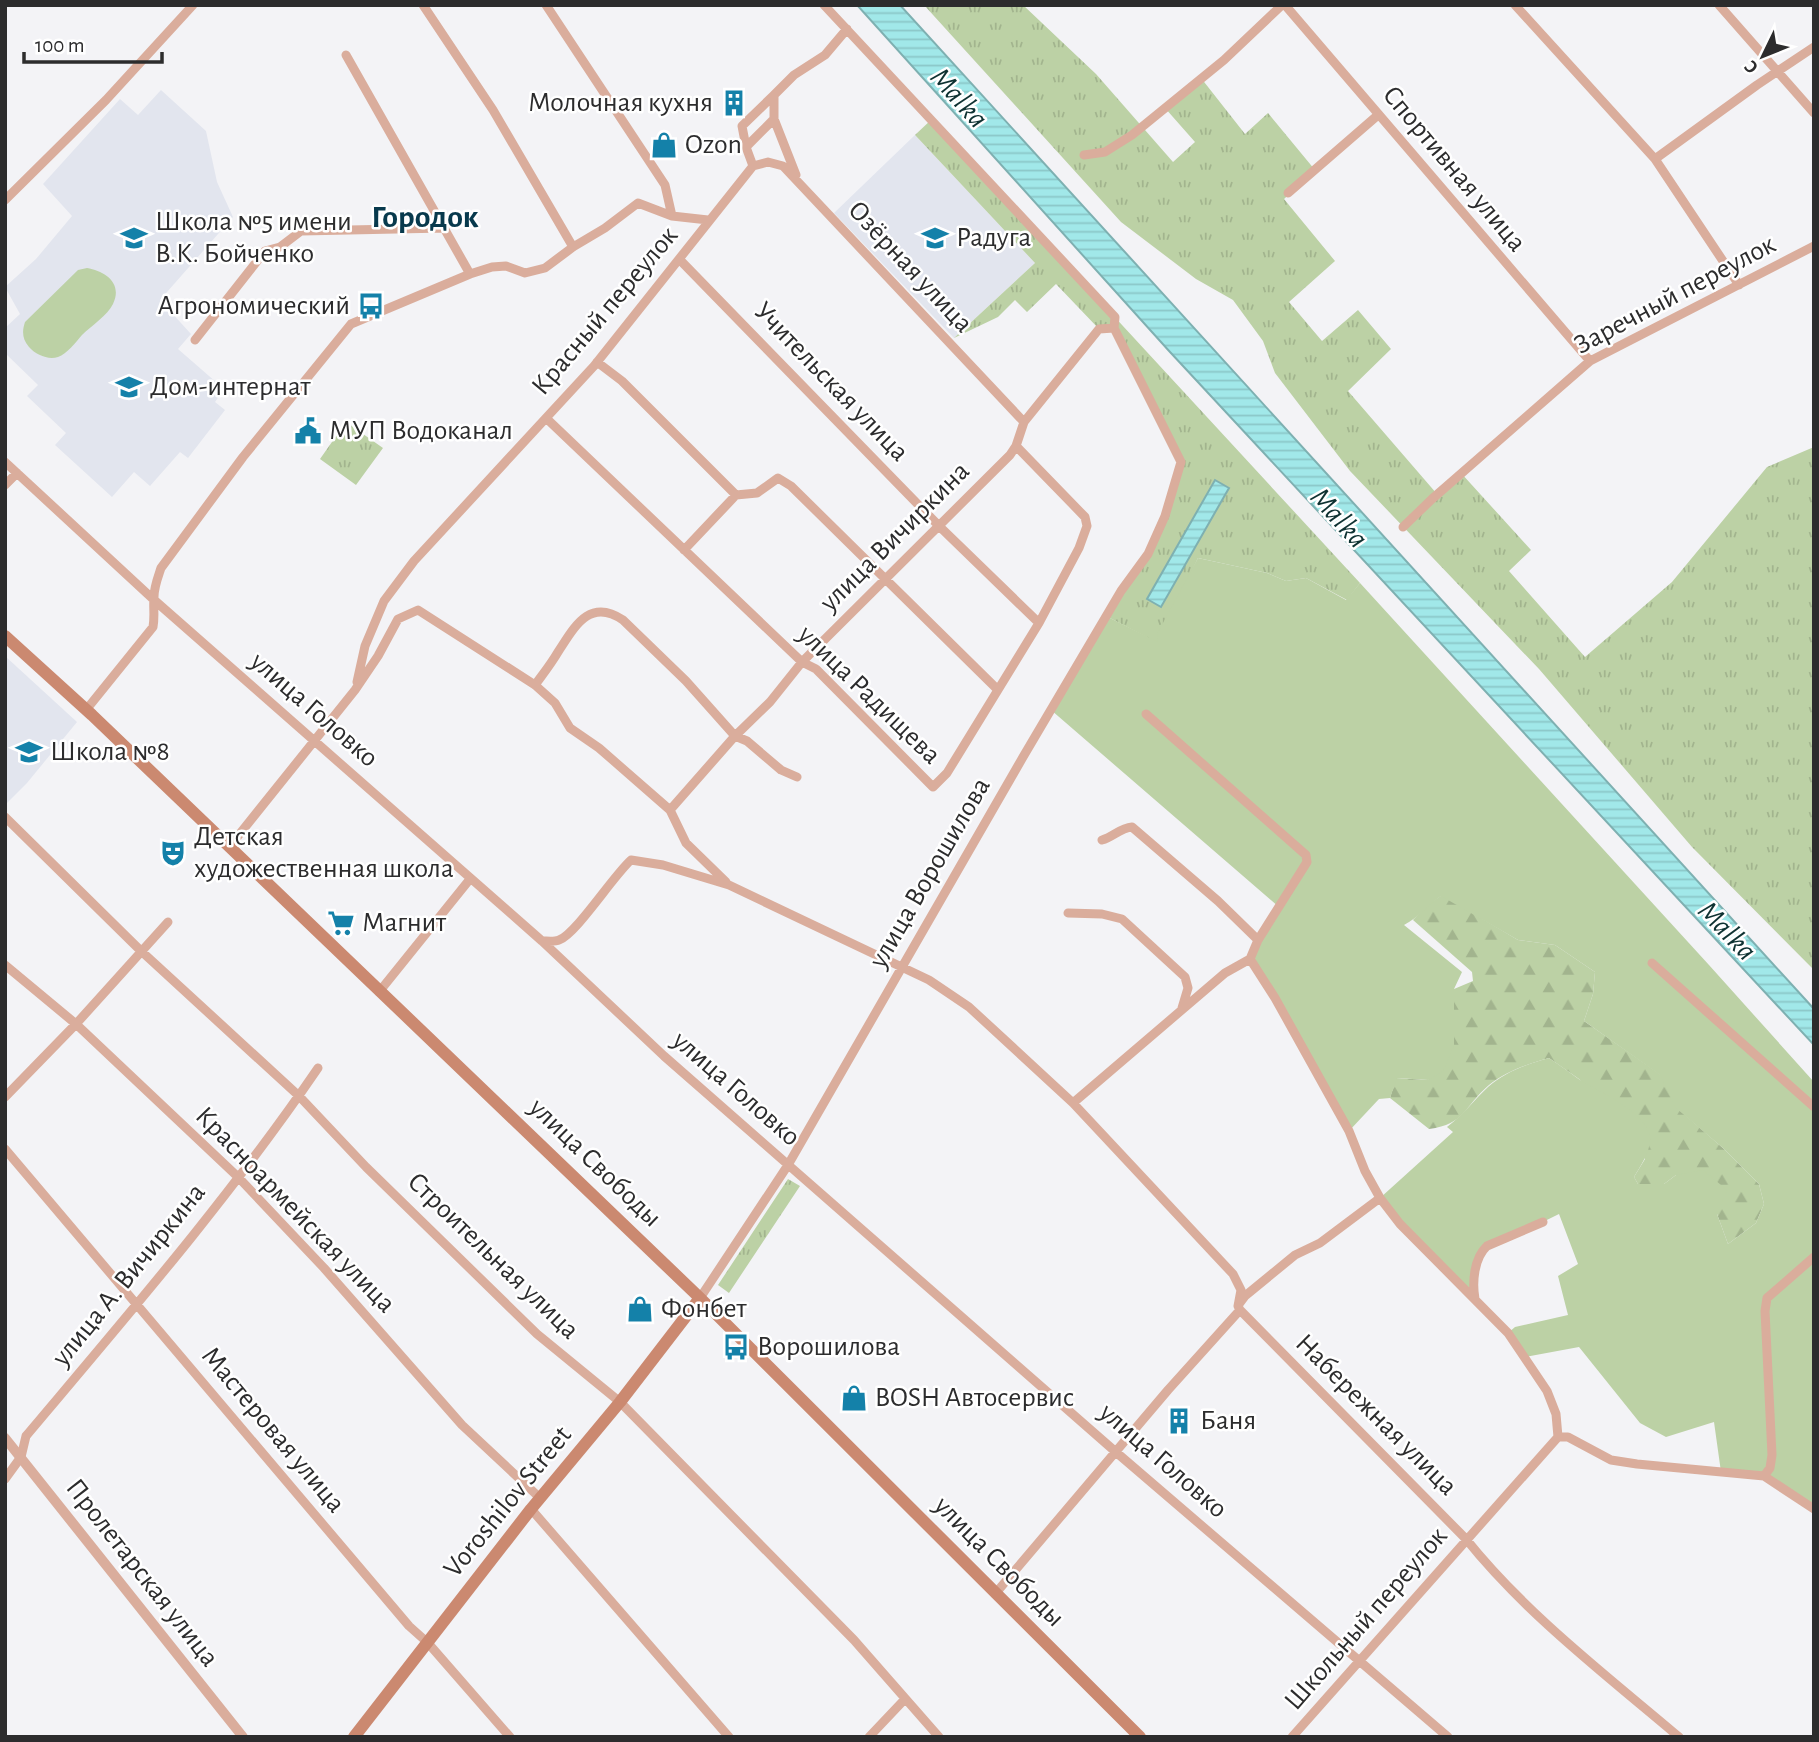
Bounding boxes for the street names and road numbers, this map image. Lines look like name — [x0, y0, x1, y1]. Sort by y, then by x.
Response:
street label: Спортивная улица — [1377, 81, 1531, 257]
street label: Озёрная улица — [842, 196, 978, 338]
street label: Красный переулок — [527, 221, 683, 401]
street label: Заречный переулок — [1570, 230, 1780, 360]
street label: Учительская улица — [748, 297, 914, 467]
street label: улица Вичиркина — [814, 457, 975, 618]
street label: улица Радищева — [792, 620, 946, 770]
street label: улица Головко — [244, 647, 383, 773]
street label: улица Ворошилова — [864, 773, 996, 974]
street label: улица Головко — [666, 1026, 805, 1152]
street label: улица Свободы — [523, 1093, 666, 1233]
street label: Красноармейская улица — [190, 1102, 400, 1319]
street label: Строительная улица — [402, 1167, 584, 1345]
street label: улица А. Вичиркина — [46, 1178, 211, 1372]
street label: Набережная улица — [1290, 1329, 1462, 1501]
street label: Мастеровая улица — [196, 1342, 350, 1518]
street label: улица Головко — [1093, 1398, 1232, 1524]
street label: Voroshilov Street — [439, 1421, 577, 1583]
street label: Пролетарская улица — [60, 1474, 224, 1672]
street label: улица Свободы — [928, 1491, 1070, 1633]
street label: Школьный переулок — [1279, 1522, 1453, 1716]

